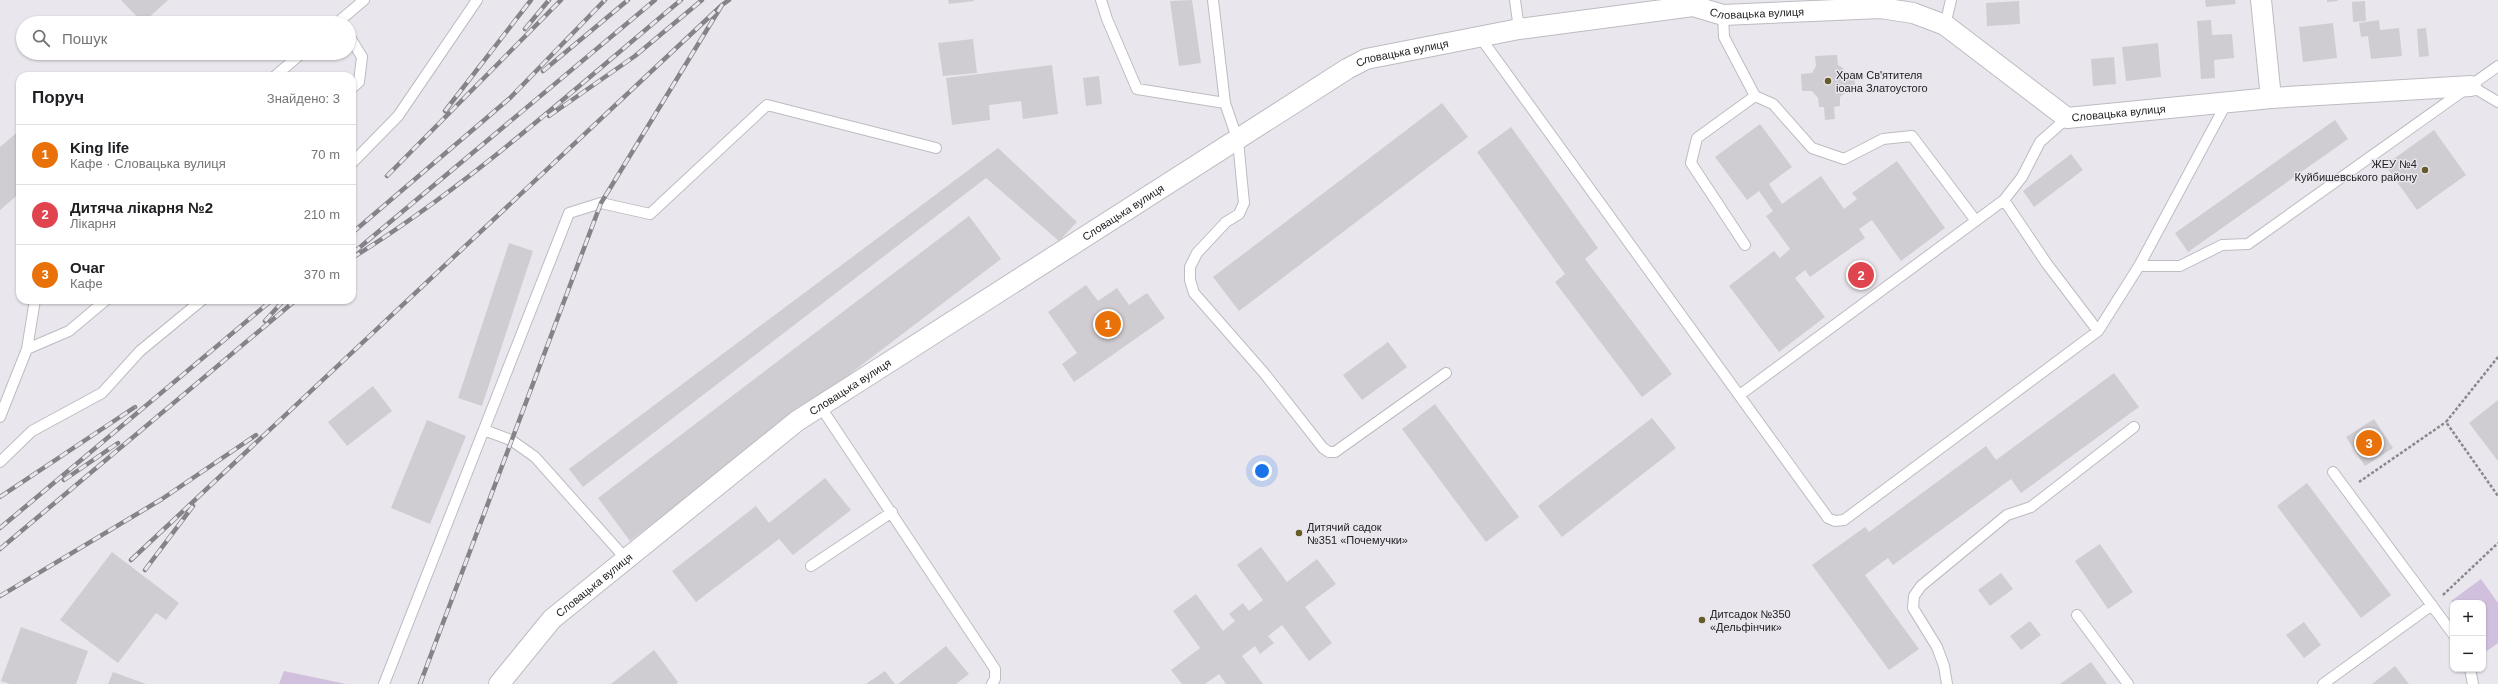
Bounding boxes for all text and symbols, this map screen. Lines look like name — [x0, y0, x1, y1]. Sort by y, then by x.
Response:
street label: Словацька вулиця — [1708, 5, 1804, 21]
search box — [16, 16, 356, 60]
icon: search — [30, 27, 52, 49]
text: Пошук — [62, 30, 107, 47]
street label: Словацька вулиця — [1354, 37, 1450, 69]
place label: Храм Св'ятителя іоана Златоустого — [1836, 69, 1928, 94]
marker: Храм Св'ятителя іоана Златоустого — [1823, 76, 1833, 86]
text: Поруч — [32, 88, 84, 107]
text: Знайдено: 3 — [267, 91, 340, 106]
street label: Словацька вулиця — [2071, 102, 2166, 124]
text: King life — [70, 139, 129, 156]
text: 1 — [41, 147, 49, 162]
text: 70 m — [311, 147, 340, 162]
text: Кафе · Словацька вулиця — [70, 156, 226, 171]
place label: ЖЕУ №4 Куйбишевського району — [2295, 158, 2417, 183]
marker: ЖЕУ №4 Куйбишевського району — [2420, 165, 2430, 175]
street label: Словацька вулиця — [1080, 182, 1166, 243]
text: Дитяча лікарня №2 — [70, 199, 213, 216]
text: 2 — [41, 207, 49, 222]
text: 210 m — [304, 207, 340, 222]
text: Лікарня — [70, 216, 116, 231]
text: Очаг — [70, 259, 105, 276]
pin: 2 — [1848, 260, 1874, 290]
text: 3 — [41, 267, 49, 282]
text: 370 m — [304, 267, 340, 282]
text: Кафе — [70, 276, 103, 291]
pin: 1 — [1095, 309, 1121, 339]
street label: Словацька вулиця — [807, 356, 893, 418]
pin: 3 — [2356, 428, 2382, 458]
your location — [1252, 461, 1272, 481]
place label: Дитячий садок №351 «Почемучки» — [1307, 521, 1408, 546]
marker: Дитячий садок №351 «Почемучки» — [1294, 528, 1304, 538]
street label: Словацька вулиця — [554, 551, 635, 619]
map controls — [2450, 600, 2486, 672]
button: + — [2450, 600, 2486, 636]
place label: Дитсадок №350 «Дельфінчик» — [1710, 608, 1791, 633]
marker: Дитсадок №350 «Дельфінчик» — [1697, 615, 1707, 625]
button: − — [2450, 636, 2486, 672]

